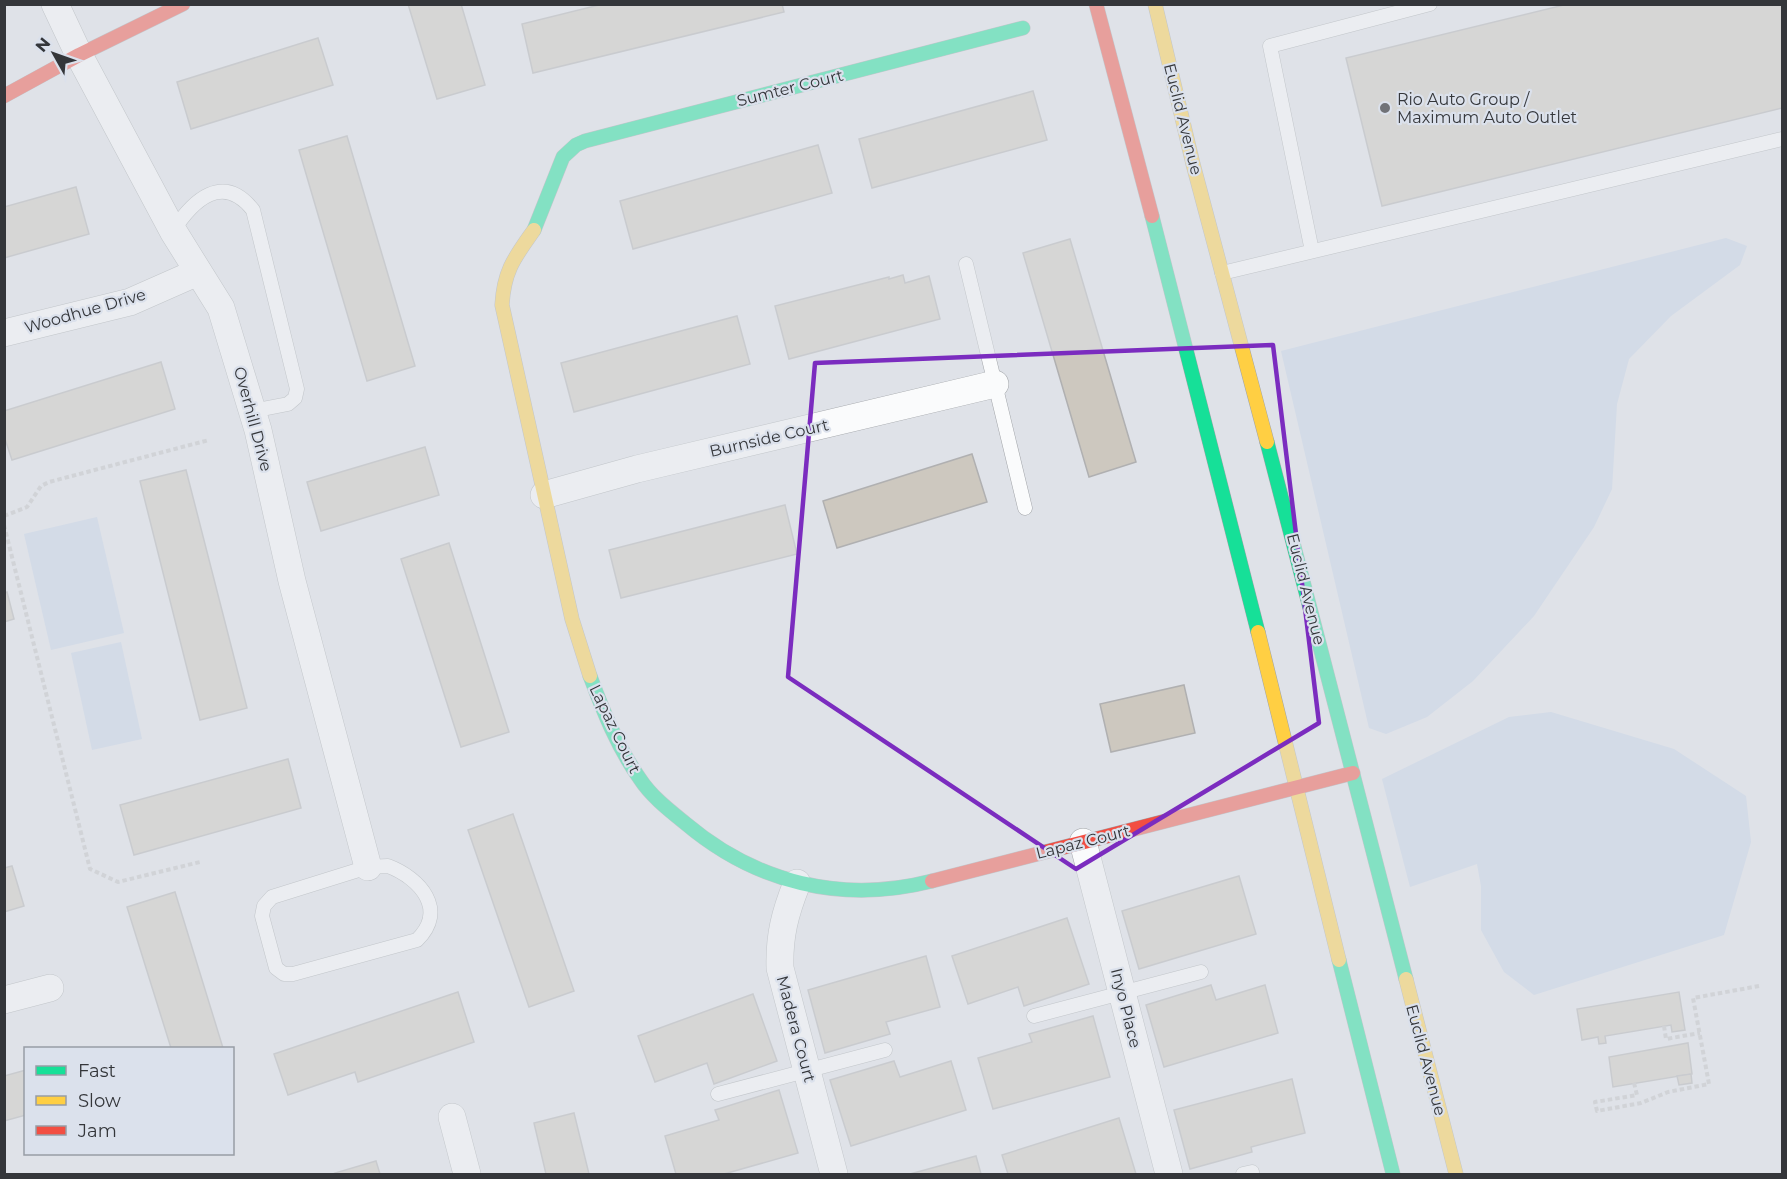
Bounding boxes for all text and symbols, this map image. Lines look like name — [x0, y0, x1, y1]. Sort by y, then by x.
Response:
north arrow — [24, 24, 84, 84]
text: N — [31, 34, 54, 56]
street label: Euclid Avenue — [1160, 61, 1206, 177]
street label: Sumter Court — [735, 65, 846, 110]
place label: Rio Auto Group / Maximum Auto Outlet — [1397, 90, 1578, 127]
marker: Rio Auto Group / Maximum Auto Outlet — [1378, 101, 1392, 115]
street label: Woodhue Drive — [22, 285, 148, 337]
street label: Overhill Drive — [230, 365, 276, 473]
street label: Burnside Court — [708, 415, 831, 461]
street label: Euclid Avenue — [1283, 531, 1329, 647]
street label: Lapaz Court — [585, 682, 645, 777]
street label: Lapaz Court — [1034, 821, 1133, 863]
street label: Inyo Place — [1107, 966, 1145, 1050]
street label: Madera Court — [773, 974, 819, 1085]
street label: Euclid Avenue — [1402, 1002, 1450, 1118]
legend — [24, 1047, 234, 1155]
text: Fast — [78, 1060, 116, 1082]
text: Slow — [78, 1090, 121, 1112]
text: Jam — [77, 1120, 117, 1142]

